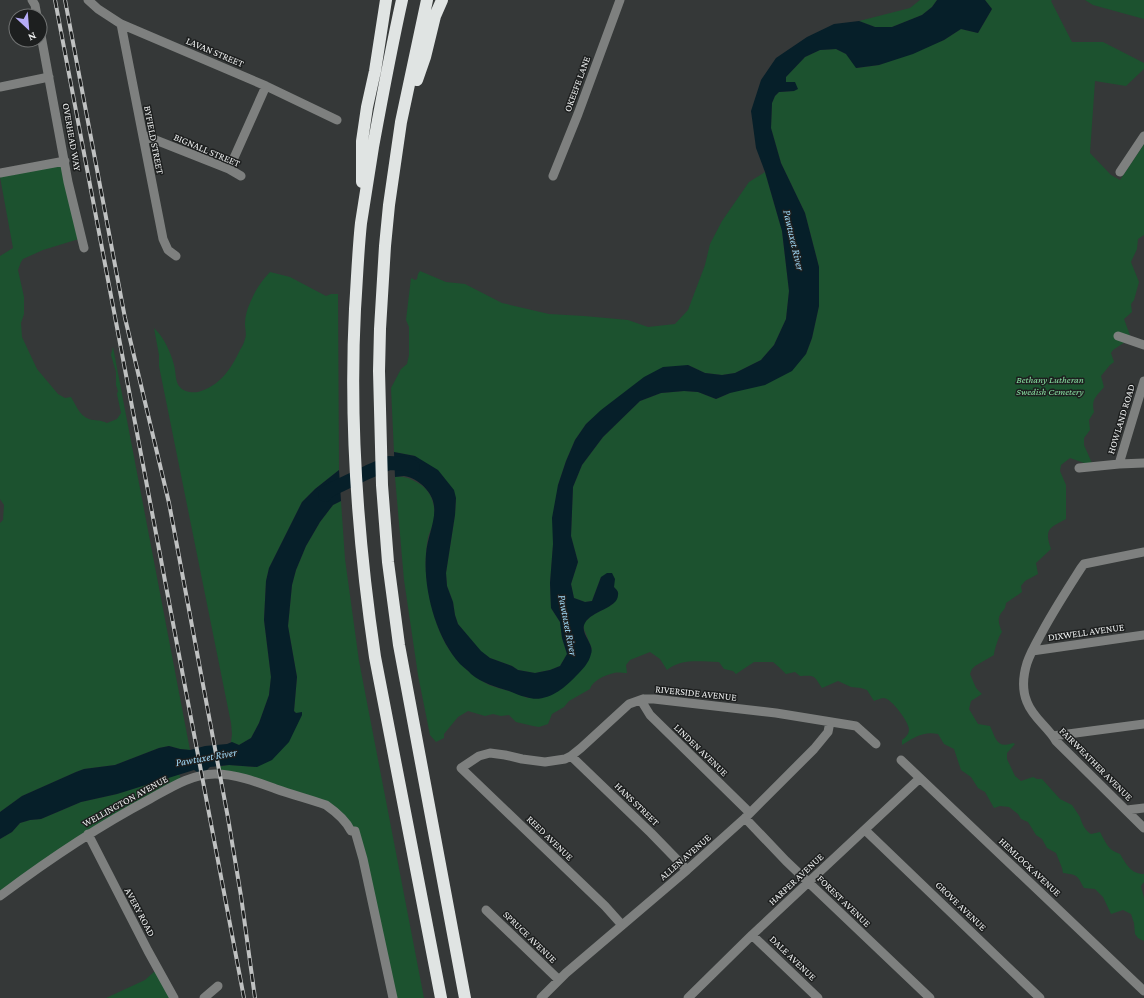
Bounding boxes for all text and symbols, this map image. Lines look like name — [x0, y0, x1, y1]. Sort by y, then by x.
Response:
north arrow — [8, 8, 48, 48]
text: N — [26, 30, 38, 44]
street label: LAVAN STREET — [184, 35, 246, 69]
street label: OKEEFE LANE — [562, 54, 592, 113]
street label: OVERHEAD WAY — [61, 102, 84, 173]
street label: BYFIELD STREET — [142, 105, 166, 176]
street label: BIGNALL STREET — [172, 131, 242, 169]
water label: Pawtuxet River — [781, 208, 807, 273]
park label: Bethany Lutheran Swedish Cemetery — [1016, 374, 1084, 397]
street label: HOWLAND ROAD — [1105, 382, 1137, 455]
water label: Pawtuxet River — [556, 593, 580, 658]
street label: DIXWELL AVENUE — [1047, 621, 1125, 643]
street label: RIVERSIDE AVENUE — [655, 683, 738, 703]
street label: LINDEN AVENUE — [672, 722, 731, 779]
street label: FAIRWEATHER AVENUE — [1057, 725, 1135, 803]
water label: Pawtuxet River — [174, 746, 239, 768]
street label: WELLINGTON AVENUE — [80, 773, 170, 829]
street label: HANS STREET — [613, 780, 662, 828]
street label: REED AVENUE — [525, 813, 576, 863]
street label: ALLEN AVENUE — [657, 831, 713, 882]
street label: HEMLOCK AVENUE — [997, 835, 1064, 899]
street label: HARPER AVENUE — [766, 850, 826, 907]
street label: FOREST AVENUE — [815, 873, 873, 930]
street label: GROVE AVENUE — [933, 879, 989, 933]
street label: AVERY ROAD — [123, 886, 158, 939]
street label: SPRUCE AVENUE — [501, 909, 559, 966]
street label: DALE AVENUE — [768, 933, 819, 983]

